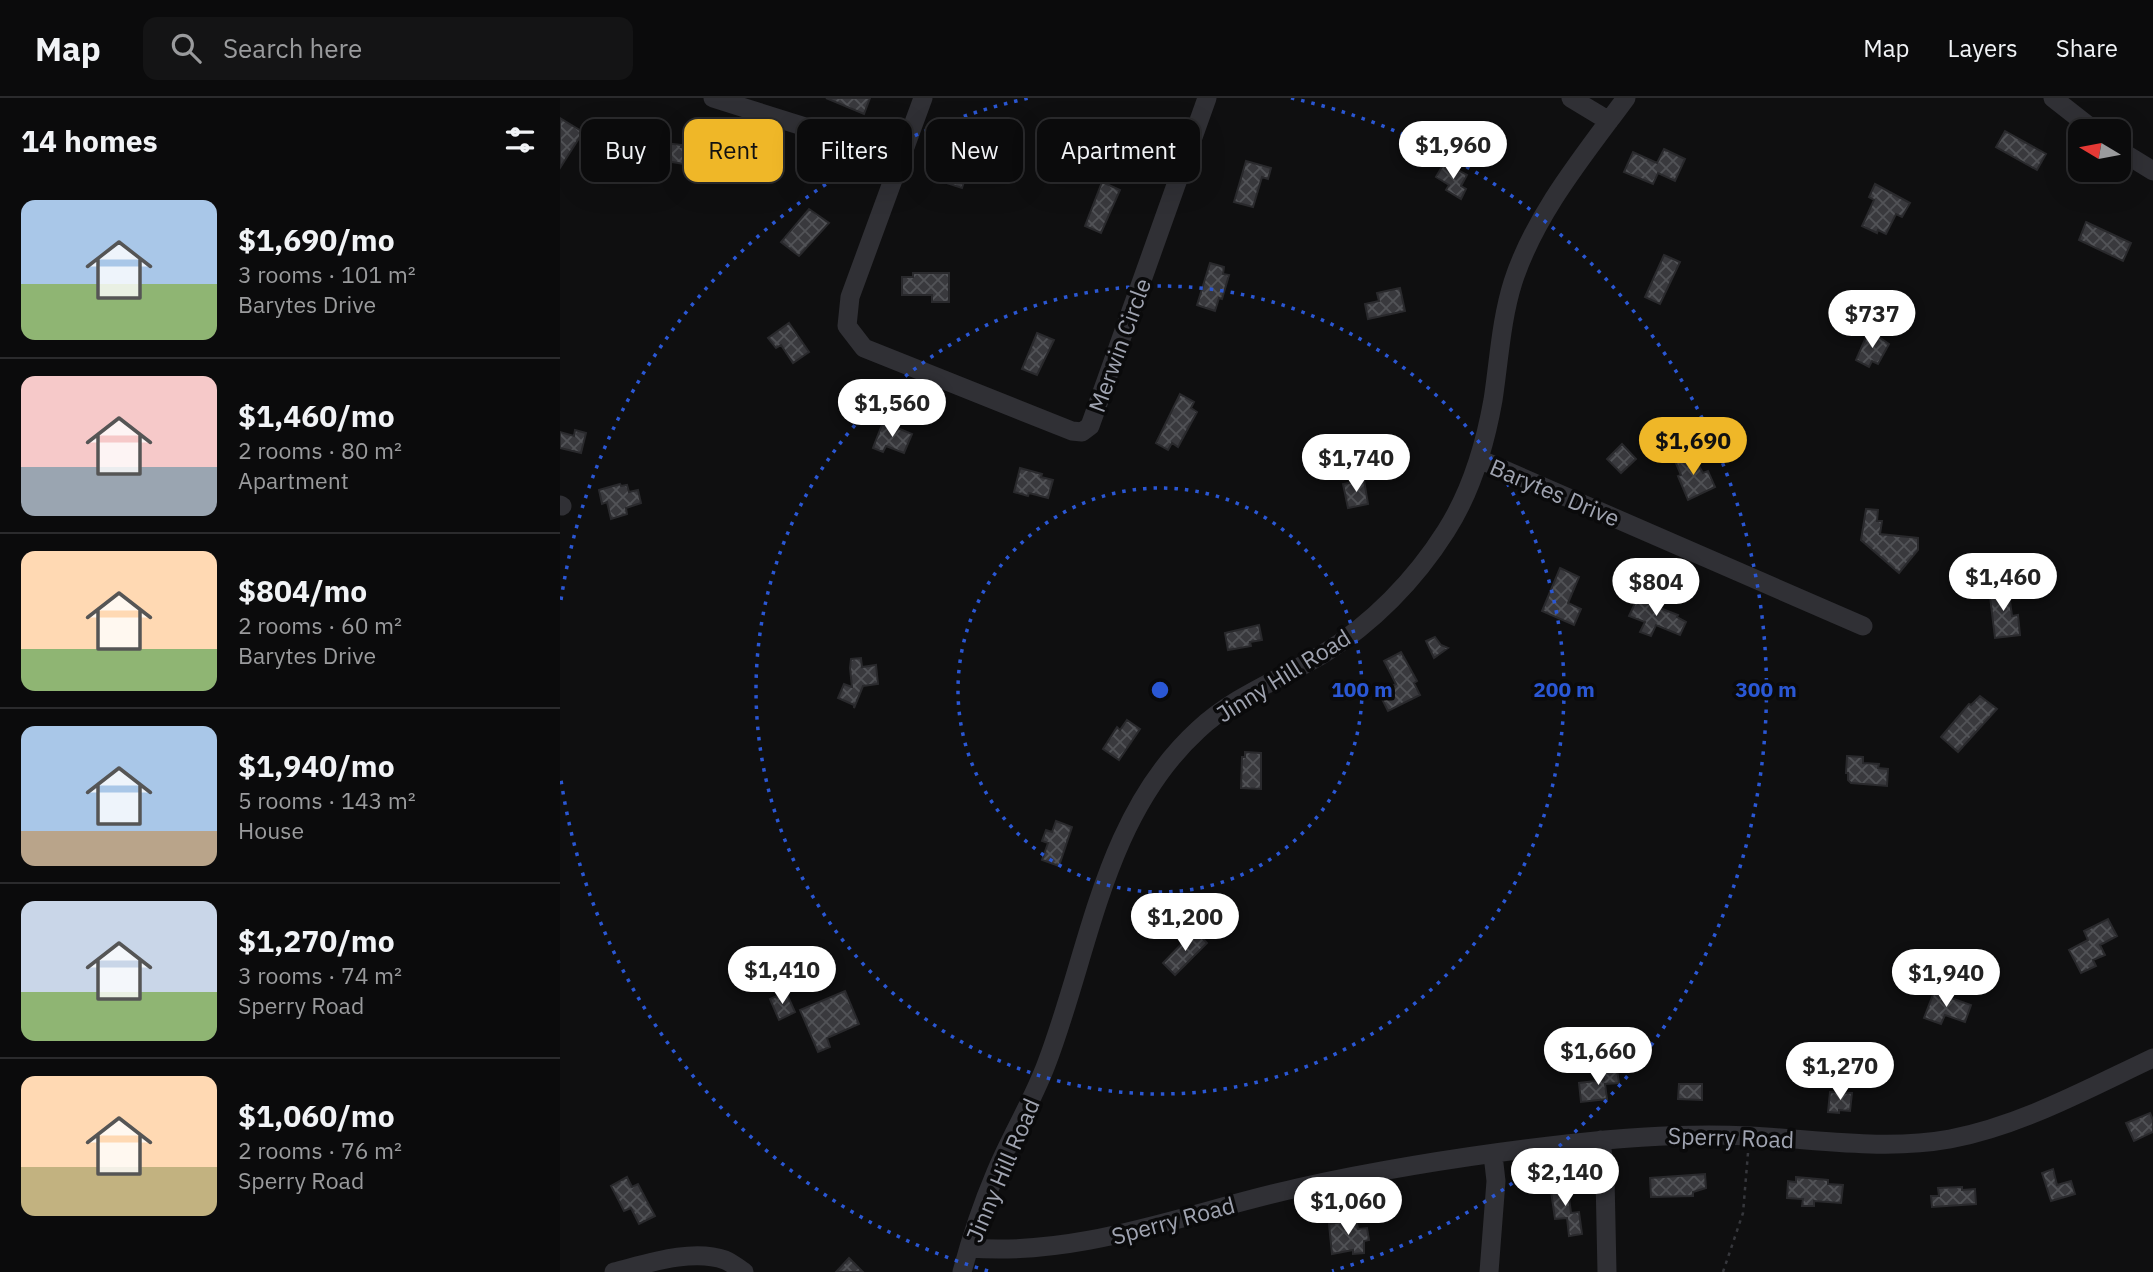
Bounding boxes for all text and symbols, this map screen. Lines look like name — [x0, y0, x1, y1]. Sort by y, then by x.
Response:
search box — [143, 17, 633, 80]
text: Map — [35, 27, 101, 70]
icon: search — [167, 29, 205, 67]
text: Search here — [223, 31, 362, 65]
text: Map — [1863, 32, 1910, 64]
text: Layers — [1948, 32, 2018, 64]
text: Share — [2056, 32, 2118, 64]
chip: Buy — [581, 119, 670, 182]
chip: Rent — [684, 119, 783, 182]
chip: Filters — [797, 119, 912, 182]
chip: New — [926, 119, 1023, 182]
chip: Apartment — [1037, 119, 1200, 182]
north arrow — [2068, 119, 2132, 182]
map controls — [2068, 119, 2131, 182]
text: 14 homes — [21, 121, 158, 160]
icon: filters — [501, 121, 539, 159]
pin: $1,960 — [1396, 122, 1510, 181]
text: $1,960 — [1415, 129, 1491, 159]
text: $1,690/mo — [238, 220, 395, 259]
icon: home — [77, 228, 161, 312]
text: 3 rooms · 101 m² — [238, 259, 416, 289]
street label: Merwin Circle — [1081, 274, 1157, 416]
text: Barytes Drive — [238, 289, 376, 319]
pin: $737 — [1831, 290, 1913, 350]
text: $737 — [1844, 298, 1900, 328]
pin: $1,560 — [835, 380, 949, 439]
text: $1,560 — [854, 387, 930, 417]
text: $1,460/mo — [238, 396, 395, 435]
icon: home — [77, 404, 161, 488]
pin: $1,690 — [1636, 418, 1750, 477]
text: $1,690 — [1655, 425, 1731, 455]
pin: $1,740 — [1299, 434, 1413, 494]
text: 2 rooms · 80 m² — [238, 435, 402, 465]
text: $1,740 — [1318, 442, 1394, 472]
street label: Barytes Drive — [1486, 451, 1624, 533]
text: Apartment — [238, 465, 349, 495]
pin: $1,460 — [1946, 554, 2060, 613]
pin: $804 — [1615, 559, 1697, 618]
text: $1,460 — [1965, 561, 2041, 591]
text: $804 — [1628, 566, 1684, 596]
text: $804/mo — [238, 571, 367, 610]
icon: home — [77, 579, 161, 663]
text: 2 rooms · 60 m² — [238, 610, 402, 640]
street label: Jinny Hill Road — [1210, 622, 1356, 728]
text: Barytes Drive — [238, 640, 376, 670]
text: 100 m — [1331, 675, 1393, 703]
text: 200 m — [1533, 675, 1595, 703]
text: 300 m — [1735, 675, 1797, 703]
centre of rings — [1148, 678, 1172, 702]
text: $1,940/mo — [238, 746, 395, 785]
icon: home — [77, 754, 161, 838]
text: 5 rooms · 143 m² — [238, 785, 416, 815]
text: House — [238, 815, 304, 845]
pin: $1,200 — [1128, 894, 1242, 953]
text: $1,200 — [1147, 901, 1223, 931]
text: $1,270/mo — [238, 921, 395, 960]
icon: home — [77, 929, 161, 1013]
pin: $1,410 — [725, 946, 839, 1006]
pin: $1,940 — [1889, 950, 2003, 1009]
text: $1,410 — [744, 954, 820, 984]
text: $1,940 — [1908, 957, 1984, 987]
text: 3 rooms · 74 m² — [238, 960, 402, 990]
text: Sperry Road — [238, 990, 364, 1020]
pin: $1,660 — [1541, 1028, 1655, 1087]
text: $1,660 — [1560, 1035, 1636, 1065]
pin: $1,270 — [1783, 1042, 1897, 1102]
text: $1,270 — [1802, 1050, 1878, 1080]
street label: Jinny Hill Road — [958, 1094, 1046, 1246]
text: $1,060/mo — [238, 1096, 395, 1135]
icon: home — [77, 1104, 161, 1188]
street label: Sperry Road — [1667, 1120, 1795, 1154]
text: 2 rooms · 76 m² — [238, 1135, 402, 1165]
pin: $2,140 — [1508, 1148, 1622, 1208]
text: $2,140 — [1527, 1156, 1603, 1186]
text: Sperry Road — [238, 1165, 364, 1195]
pin: $1,060 — [1291, 1178, 1405, 1237]
text: $1,060 — [1310, 1185, 1386, 1215]
street label: Sperry Road — [1108, 1189, 1238, 1251]

